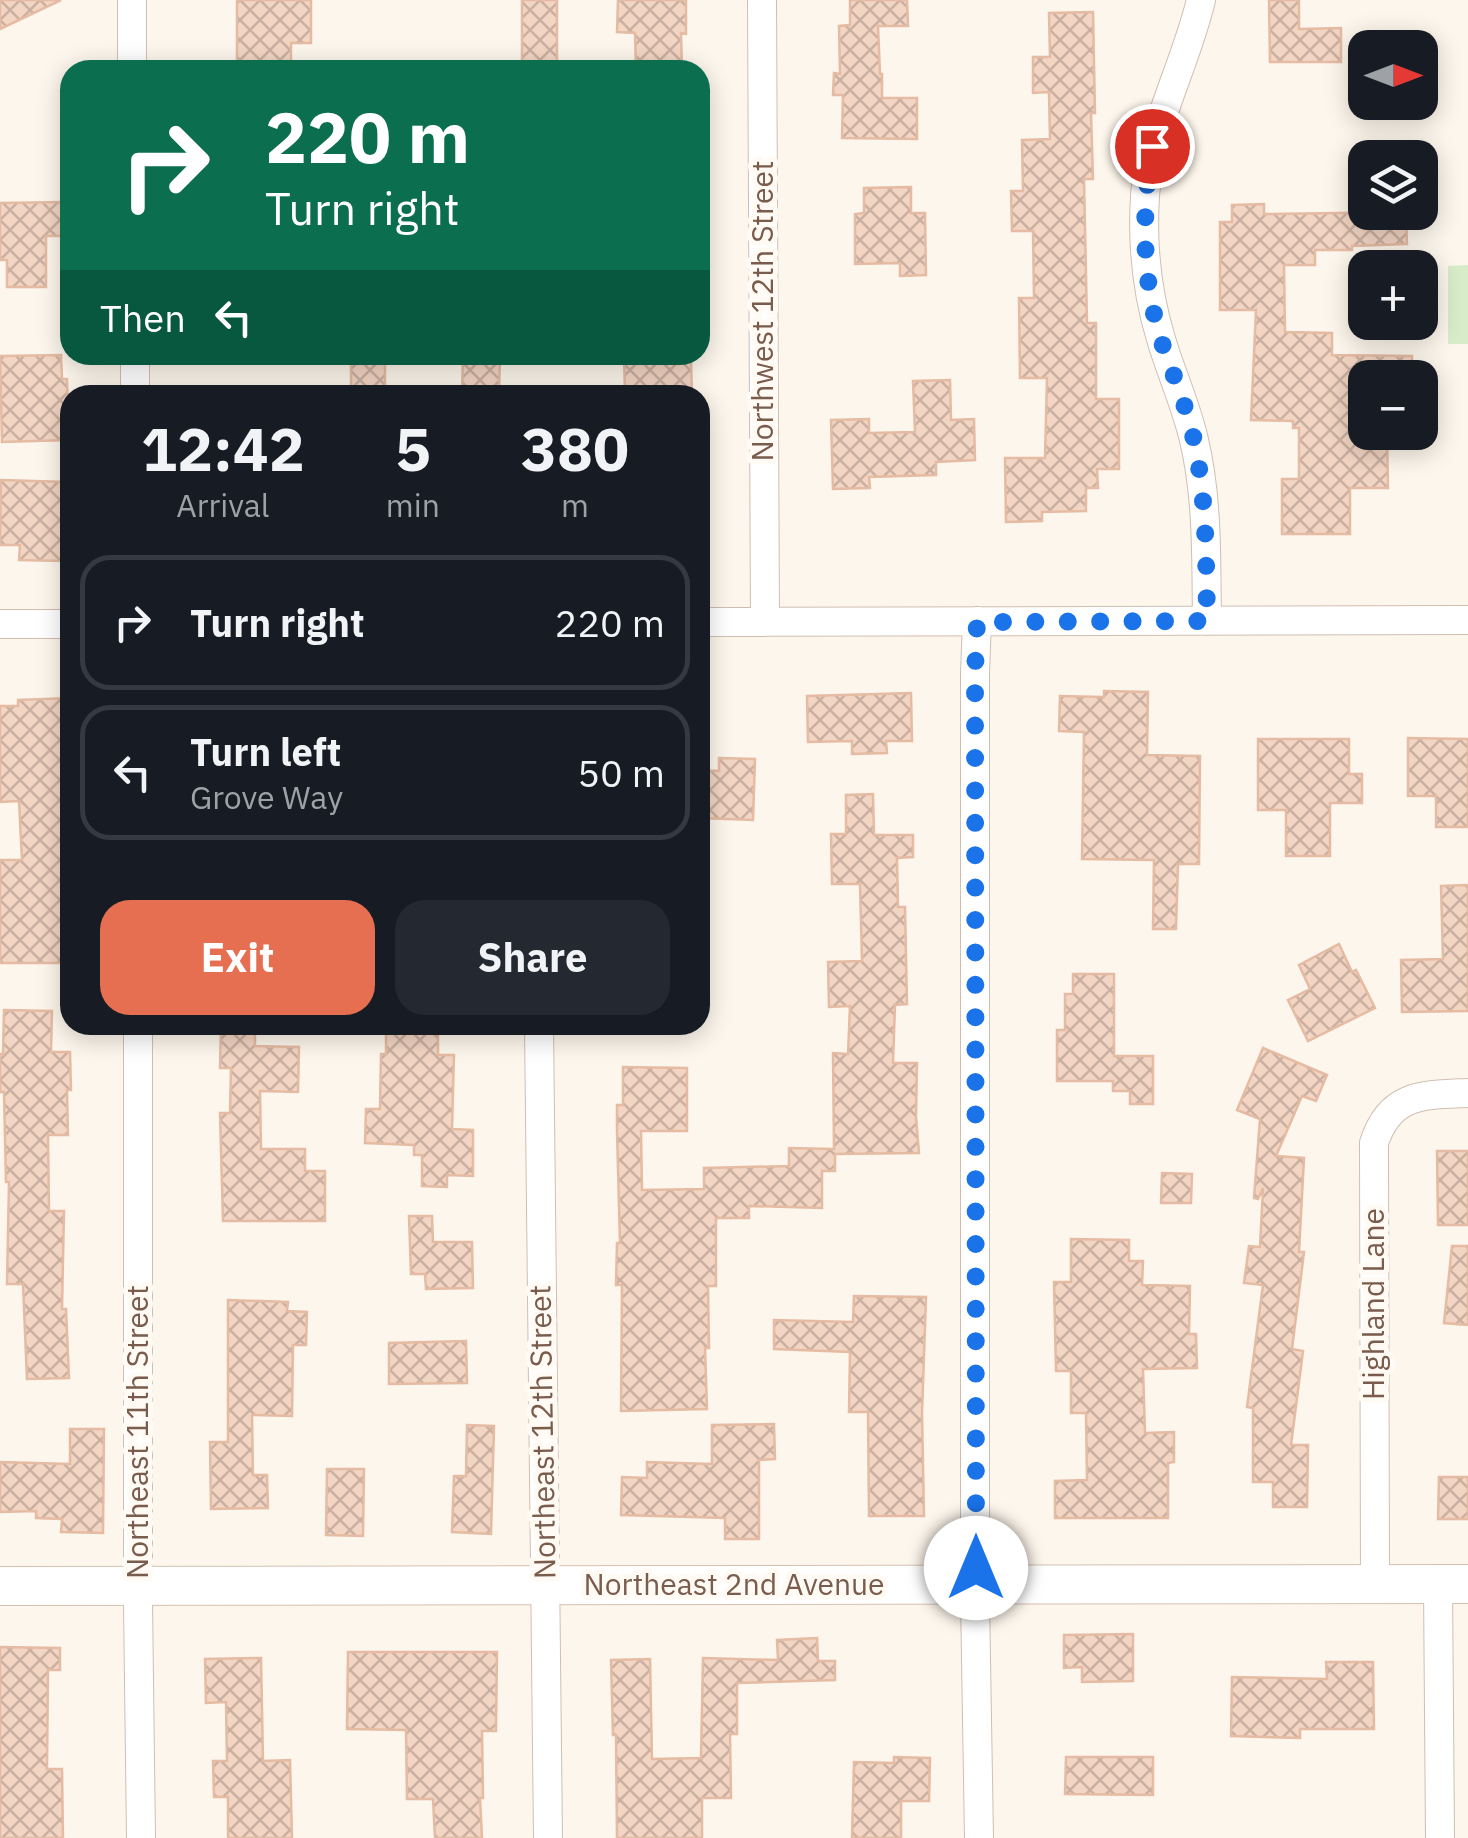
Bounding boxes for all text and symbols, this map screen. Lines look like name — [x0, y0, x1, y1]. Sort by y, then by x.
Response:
north arrow — [1348, 30, 1438, 120]
map controls — [1348, 30, 1438, 450]
text: 220 m — [265, 91, 470, 182]
icon: right — [100, 100, 230, 230]
pin — [1110, 104, 1195, 189]
icon: arrive — [1125, 119, 1180, 174]
button: layers — [1348, 140, 1438, 230]
street label: Northwest 12th Street — [742, 161, 781, 461]
text: Turn right — [265, 179, 460, 237]
button: + — [1348, 250, 1438, 340]
icon: left — [206, 290, 261, 345]
text: Then — [100, 293, 186, 342]
button: − — [1348, 360, 1438, 450]
text: 12:42 — [141, 409, 305, 488]
text: 5 — [395, 409, 431, 488]
text: 380 — [521, 409, 629, 488]
text: Arrival — [176, 484, 270, 526]
text: min — [386, 484, 440, 526]
text: m — [561, 484, 589, 526]
icon: right — [105, 595, 160, 650]
text: Turn right — [190, 598, 365, 647]
text: 220 m — [554, 598, 665, 647]
text: Turn left — [190, 727, 341, 776]
icon: left — [105, 745, 160, 800]
text: 50 m — [577, 748, 665, 797]
text: Grove Way — [190, 776, 343, 818]
button: Exit — [100, 900, 375, 1015]
button: Share — [395, 900, 670, 1015]
street label: Highland Lane — [1353, 1208, 1392, 1400]
street label: Northeast 11th Street — [117, 1285, 156, 1579]
street label: Northeast 12th Street — [519, 1285, 564, 1579]
position arrow — [924, 1516, 1028, 1620]
street label: Northeast 2nd Avenue — [584, 1564, 884, 1603]

